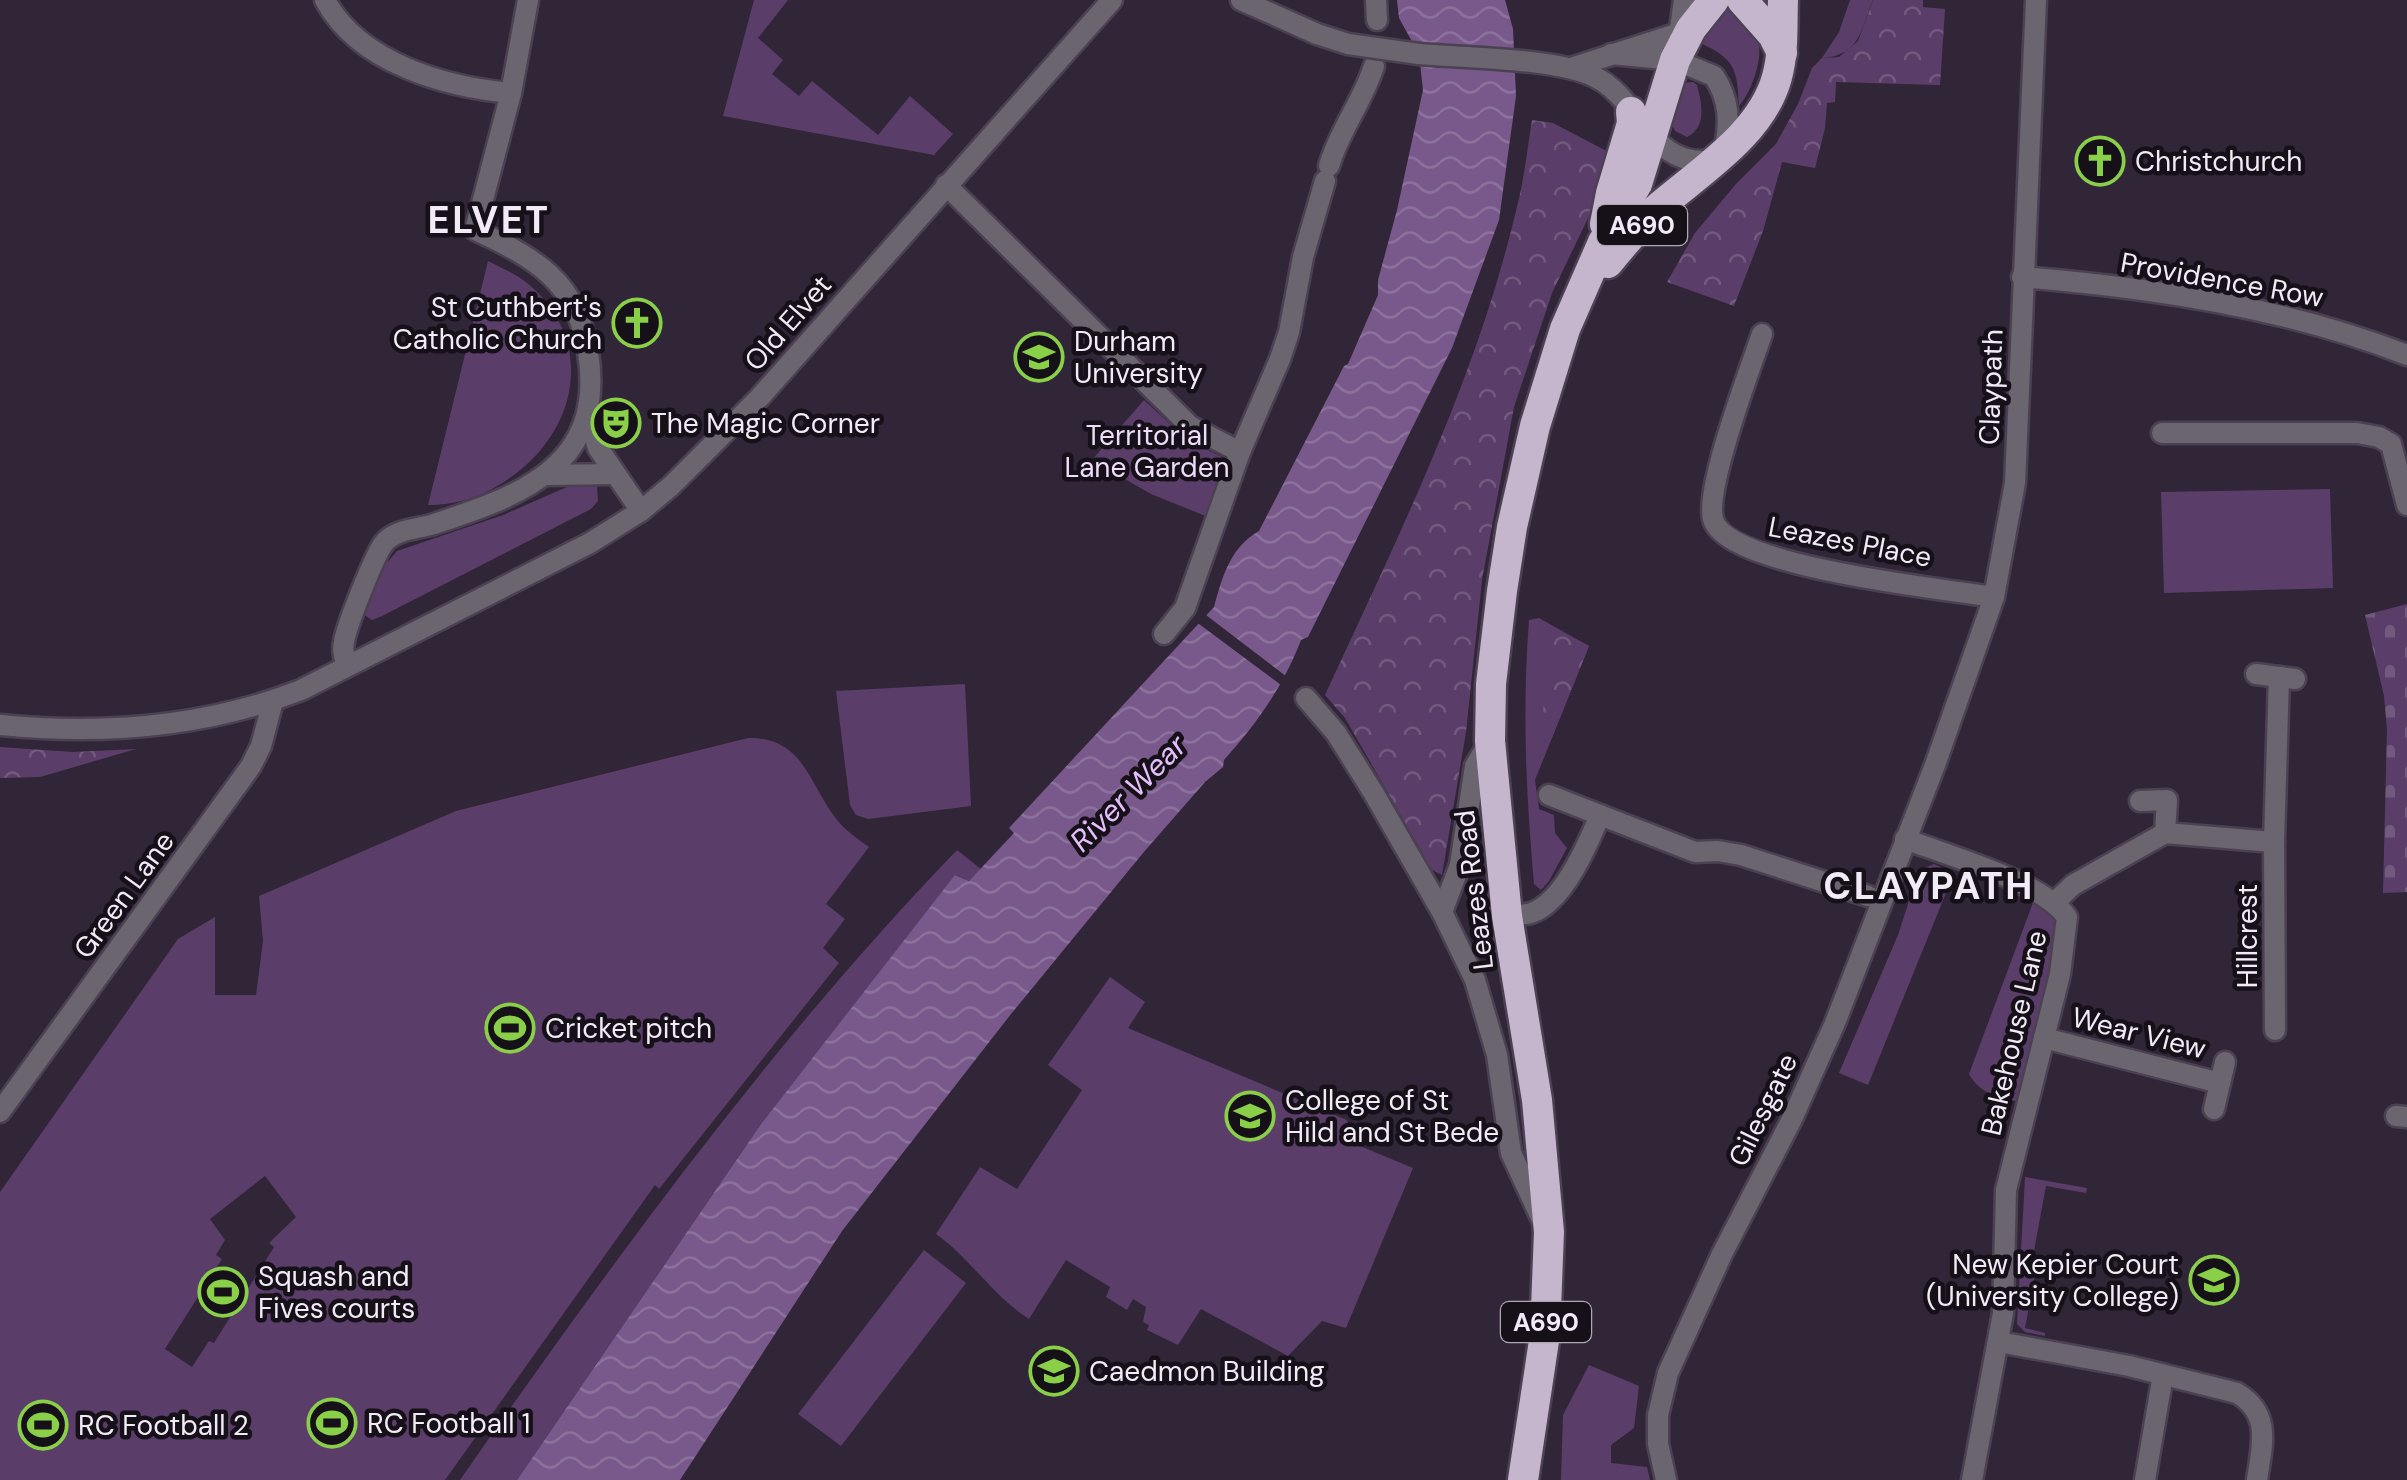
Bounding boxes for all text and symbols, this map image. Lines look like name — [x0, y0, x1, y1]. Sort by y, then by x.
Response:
church icon: Christchurch — [2074, 135, 2126, 187]
place label: Christchurch — [2135, 143, 2302, 180]
district label: ELVET — [428, 195, 550, 245]
road number: A690 — [1597, 205, 1687, 245]
street label: Providence Row — [2118, 244, 2326, 316]
street label: Old Elvet — [736, 267, 840, 379]
place label: St Cuthbert's Catholic Church — [393, 289, 602, 358]
church icon: St Cuthbert's Catholic Church — [611, 297, 663, 349]
place label: Durham University — [1074, 323, 1203, 392]
street label: Claypath — [1970, 328, 2012, 446]
school or university icon: Durham University — [1013, 331, 1065, 383]
theatre icon: The Magic Corner — [590, 397, 642, 449]
place label: The Magic Corner — [651, 405, 880, 442]
park label: Territorial Lane Garden — [1064, 417, 1230, 486]
street label: Leazes Place — [1765, 508, 1935, 576]
water label: River Wear — [1061, 726, 1195, 860]
street label: Leazes Road — [1446, 808, 1502, 972]
street label: Green Lane — [65, 824, 183, 966]
district label: CLAYPATH — [1823, 861, 2035, 911]
street label: Hillcrest — [2229, 884, 2266, 988]
street label: Bakehouse Lane — [1972, 927, 2056, 1139]
street label: Wear View — [2068, 999, 2210, 1067]
sports icon: Cricket pitch — [484, 1002, 536, 1054]
place label: Cricket pitch — [545, 1010, 712, 1047]
street label: Gilesgate — [1720, 1047, 1806, 1173]
place label: College of St Hild and St Bede — [1285, 1082, 1499, 1151]
school or university icon: College of St Hild and St Bede — [1224, 1090, 1276, 1142]
place label: New Kepier Court (University College) — [1926, 1246, 2179, 1315]
school or university icon: New Kepier Court (University College) — [2188, 1254, 2240, 1306]
place label: Squash and Fives courts — [258, 1258, 415, 1327]
sports icon: Squash and Fives courts — [197, 1266, 249, 1318]
road number: A690 — [1501, 1302, 1591, 1342]
school or university icon: Caedmon Building — [1028, 1345, 1080, 1397]
place label: Caedmon Building — [1089, 1353, 1325, 1390]
sports icon: RC Football 1 — [306, 1397, 358, 1449]
sports icon: RC Football 2 — [17, 1399, 69, 1451]
place label: RC Football 1 — [367, 1405, 531, 1442]
place label: RC Football 2 — [78, 1407, 249, 1444]

